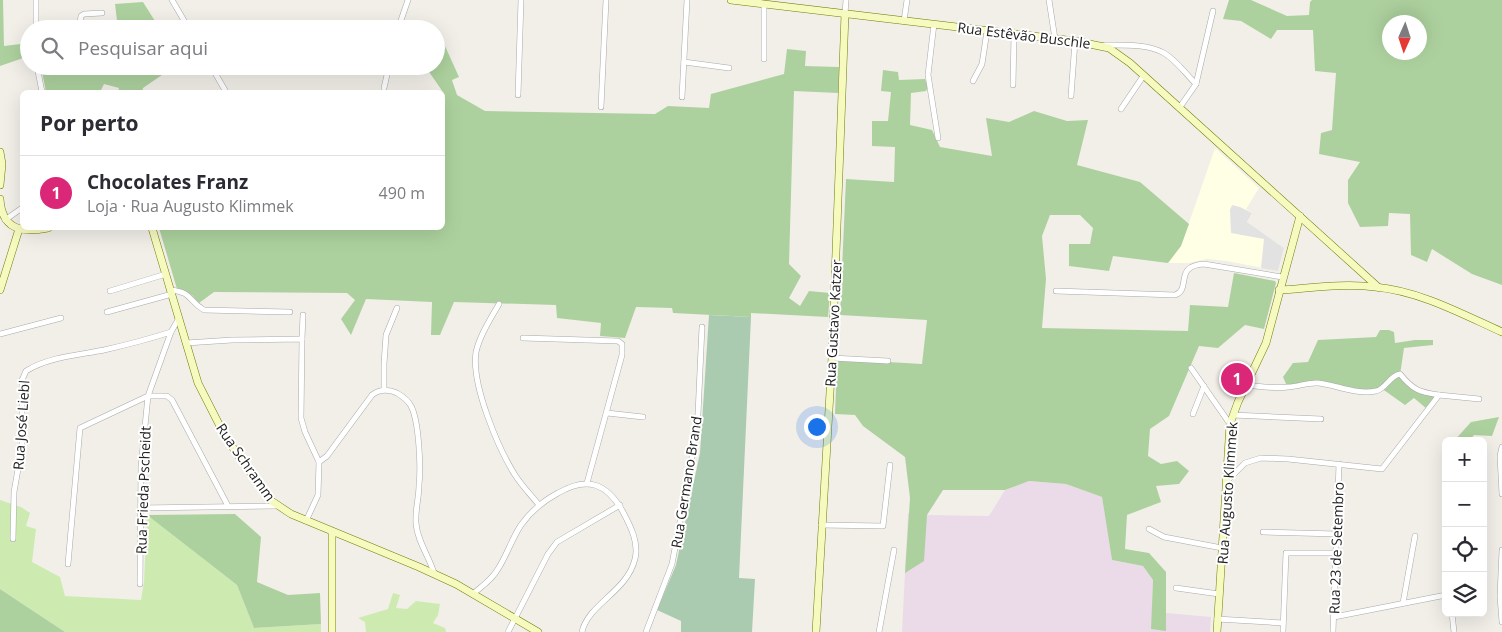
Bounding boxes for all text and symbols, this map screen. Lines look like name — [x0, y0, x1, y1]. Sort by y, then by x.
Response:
north arrow — [1382, 15, 1427, 60]
street label: Rua Estêvão Buschle — [956, 17, 1092, 53]
search box — [20, 20, 445, 75]
icon: search — [38, 34, 66, 62]
text: Pesquisar aqui — [78, 35, 208, 61]
text: Por perto — [40, 109, 139, 137]
text: Chocolates Franz — [87, 169, 248, 195]
text: 1 — [51, 182, 61, 204]
text: 490 m — [379, 182, 425, 204]
text: Loja · Rua Augusto Klimmek — [87, 195, 294, 217]
street label: Rua Gustavo Katzer — [820, 259, 846, 387]
pin: 1 — [1221, 360, 1253, 398]
street label: Rua José Liebl — [8, 380, 34, 470]
your location — [804, 414, 830, 440]
street label: Rua Germano Brand — [666, 415, 706, 549]
street label: Rua Schramm — [212, 419, 280, 505]
street label: Rua Augusto Klimmek — [1213, 420, 1242, 565]
street label: Rua Frieda Pscheidt — [131, 426, 155, 554]
map controls — [1442, 437, 1487, 617]
button: + — [1442, 437, 1487, 482]
street label: Rua 23 de Setembro — [1324, 481, 1348, 615]
button: − — [1442, 482, 1487, 527]
button: locate — [1442, 527, 1487, 572]
button: layers — [1442, 572, 1487, 617]

